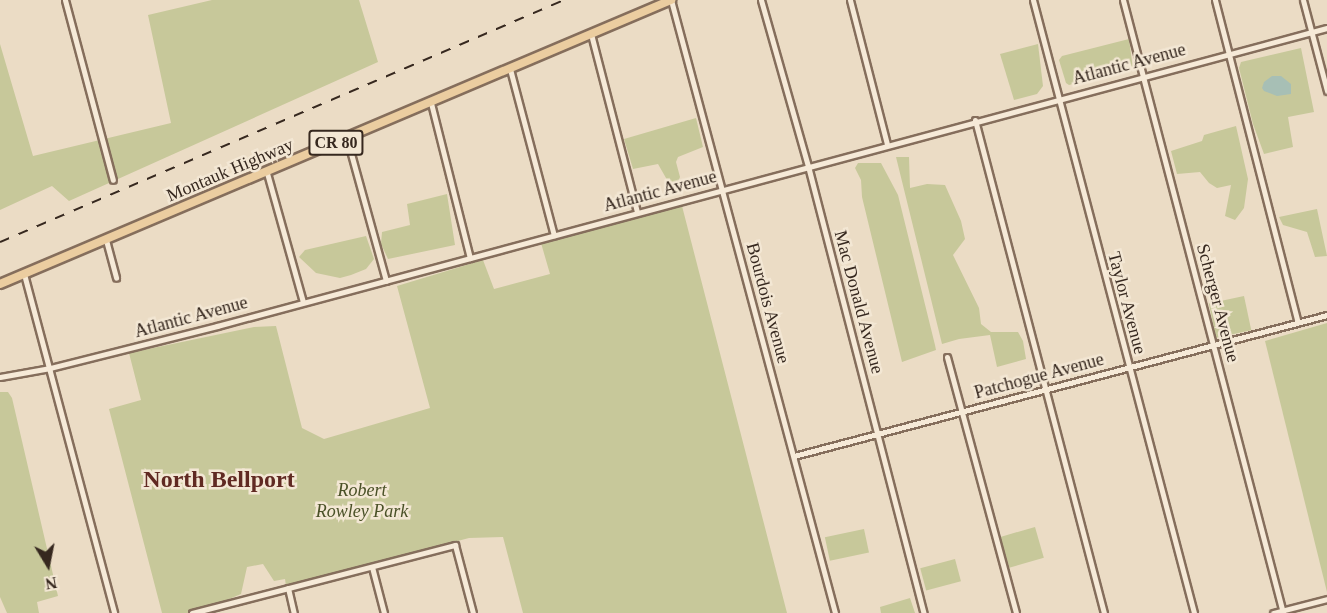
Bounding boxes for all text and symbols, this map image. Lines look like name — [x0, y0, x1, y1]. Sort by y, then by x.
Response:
street label: Atlantic Avenue — [1070, 38, 1188, 90]
road number: CR 80 — [308, 130, 364, 156]
street label: Montauk Highway — [163, 134, 297, 206]
street label: Atlantic Avenue — [601, 165, 719, 217]
street label: Mac Donald Avenue — [829, 227, 889, 377]
street label: Bourdois Avenue — [741, 240, 795, 366]
street label: Scherger Avenue — [1192, 241, 1244, 365]
street label: Taylor Avenue — [1103, 249, 1151, 357]
street label: Atlantic Avenue — [132, 291, 250, 343]
street label: Patchogue Avenue — [971, 348, 1107, 404]
district label: North Bellport — [143, 466, 295, 494]
park label: Robert Rowley Park — [316, 480, 408, 522]
north arrow — [18, 535, 78, 595]
text: N — [44, 574, 58, 593]

